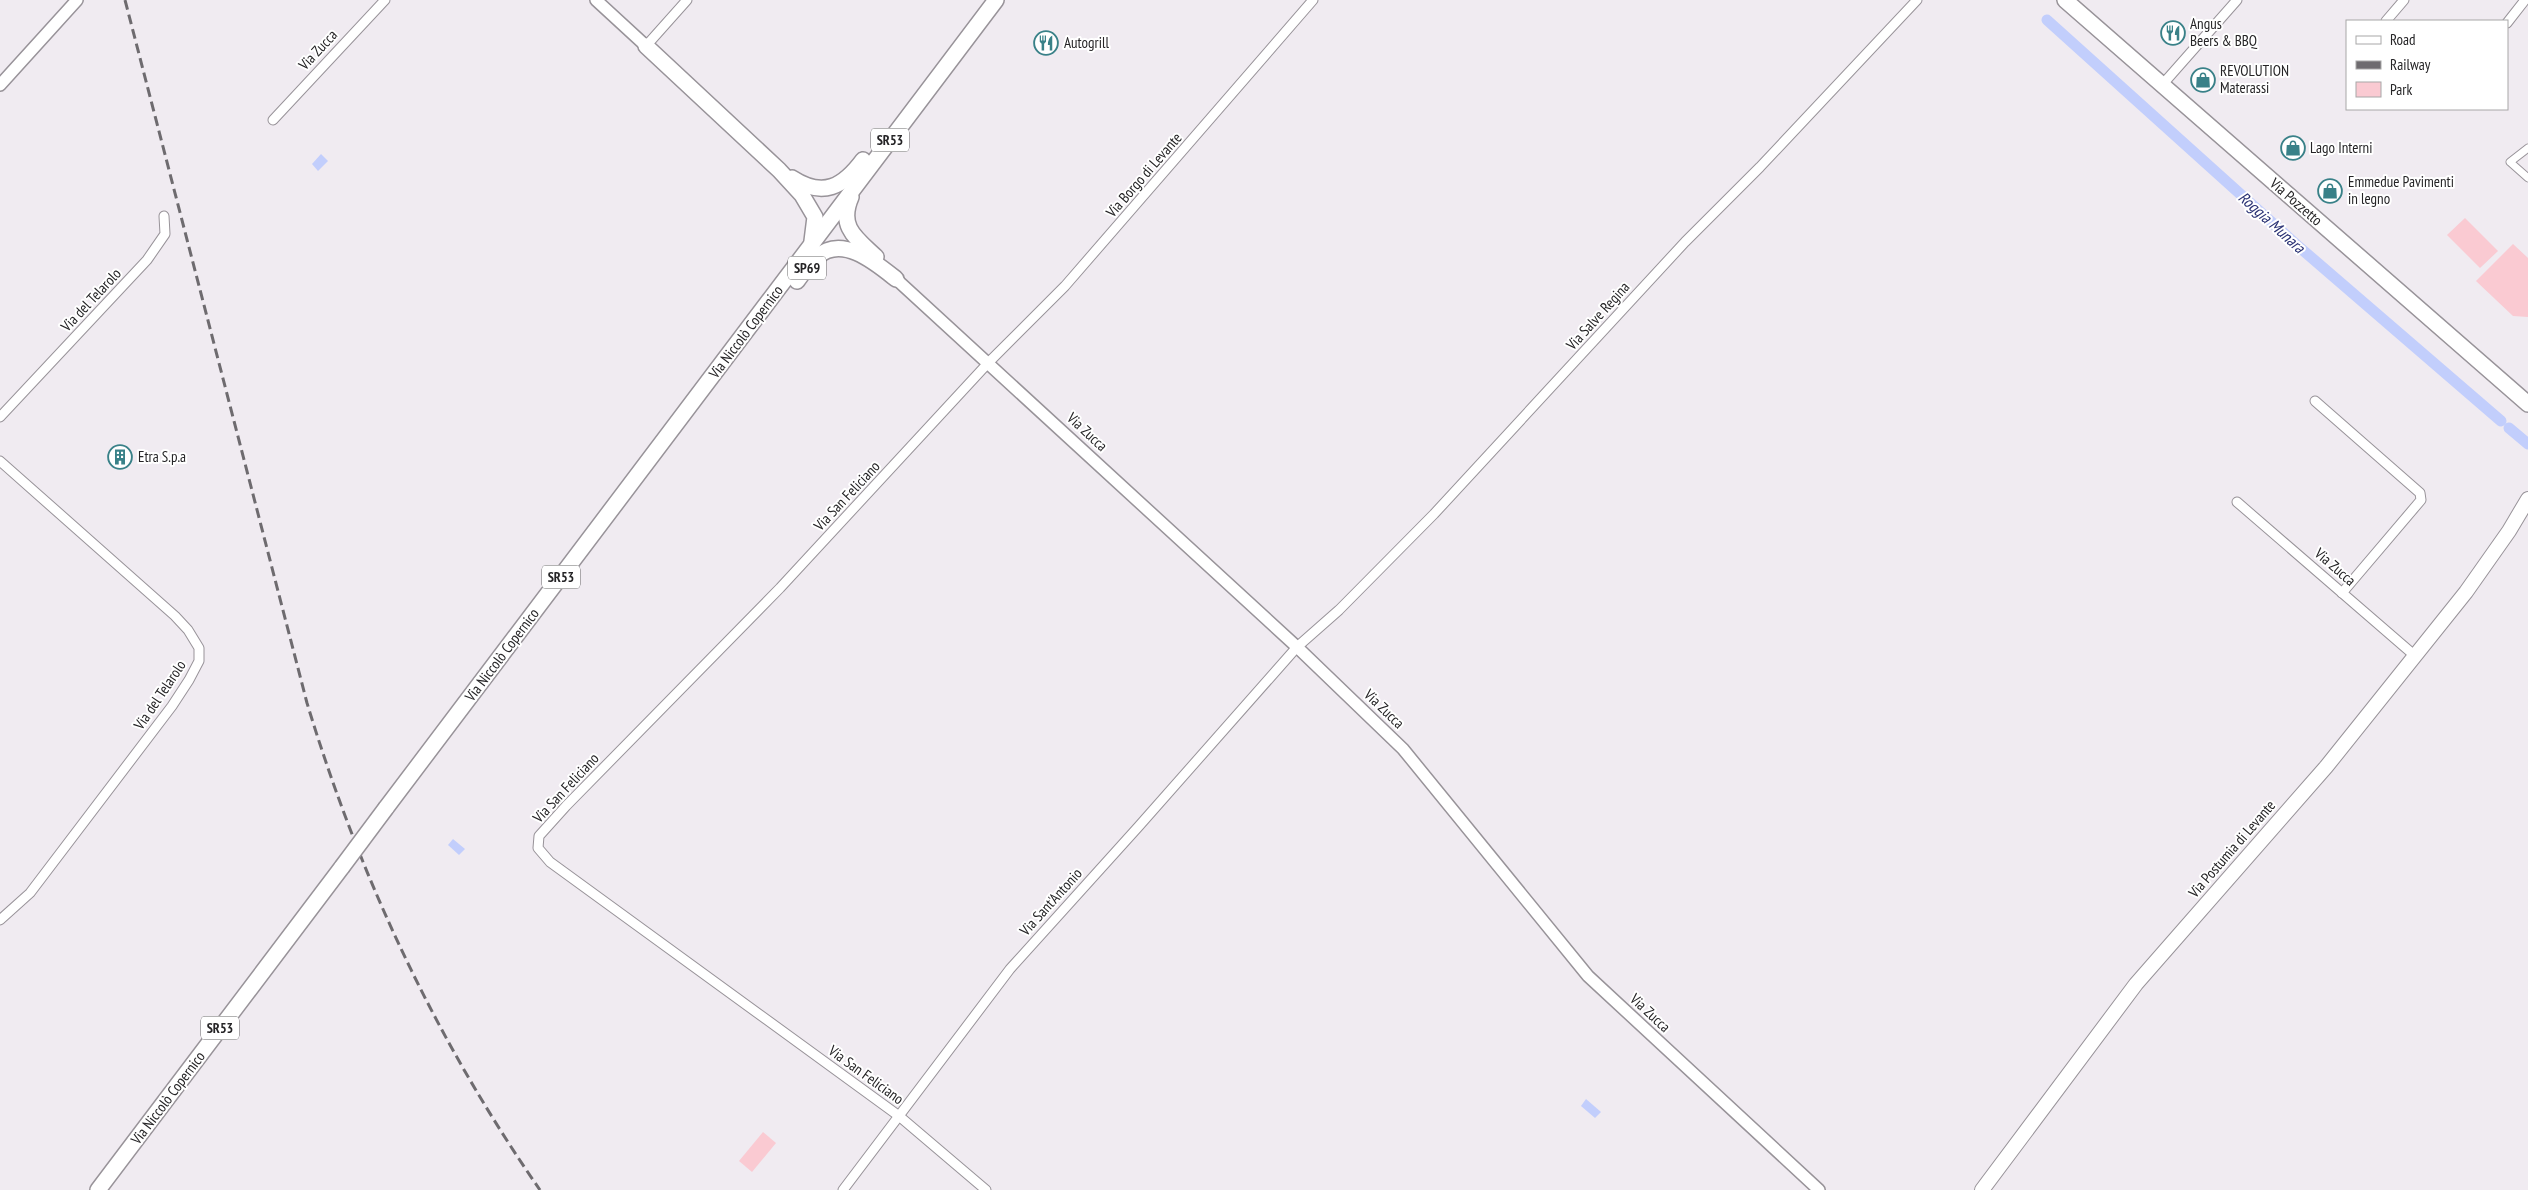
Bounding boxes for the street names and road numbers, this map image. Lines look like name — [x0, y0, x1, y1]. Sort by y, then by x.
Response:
street label: Via Zucca — [293, 25, 341, 75]
road number: SR53 — [871, 128, 909, 152]
street label: Via Borgo di Levante — [1101, 128, 1186, 222]
street label: Via Pozzetto — [2265, 173, 2326, 230]
road number: SP69 — [788, 256, 826, 280]
street label: Via del Telarolo — [56, 264, 125, 336]
street label: Via Salve Regina — [1561, 278, 1633, 355]
street label: Via Niccolò Copernico — [704, 281, 787, 383]
street label: Via Zucca — [1062, 407, 1112, 455]
street label: Via San Feliciano — [809, 457, 884, 535]
street label: Via Zucca — [2310, 543, 2360, 590]
road number: SR53 — [542, 566, 580, 588]
street label: Via Niccolò Copernico — [460, 604, 543, 706]
street label: Via del Telarolo — [129, 656, 190, 734]
street label: Via Zucca — [1360, 684, 1408, 732]
street label: Via San Feliciano — [528, 749, 603, 827]
street label: Via Postumia di Levante — [2183, 796, 2279, 902]
street label: Via Sant'Antonio — [1015, 864, 1086, 940]
street label: Via Zucca — [1625, 988, 1675, 1036]
road number: SR53 — [201, 1016, 239, 1040]
street label: Via San Feliciano — [824, 1040, 908, 1108]
street label: Via Niccolò Copernico — [126, 1047, 209, 1149]

